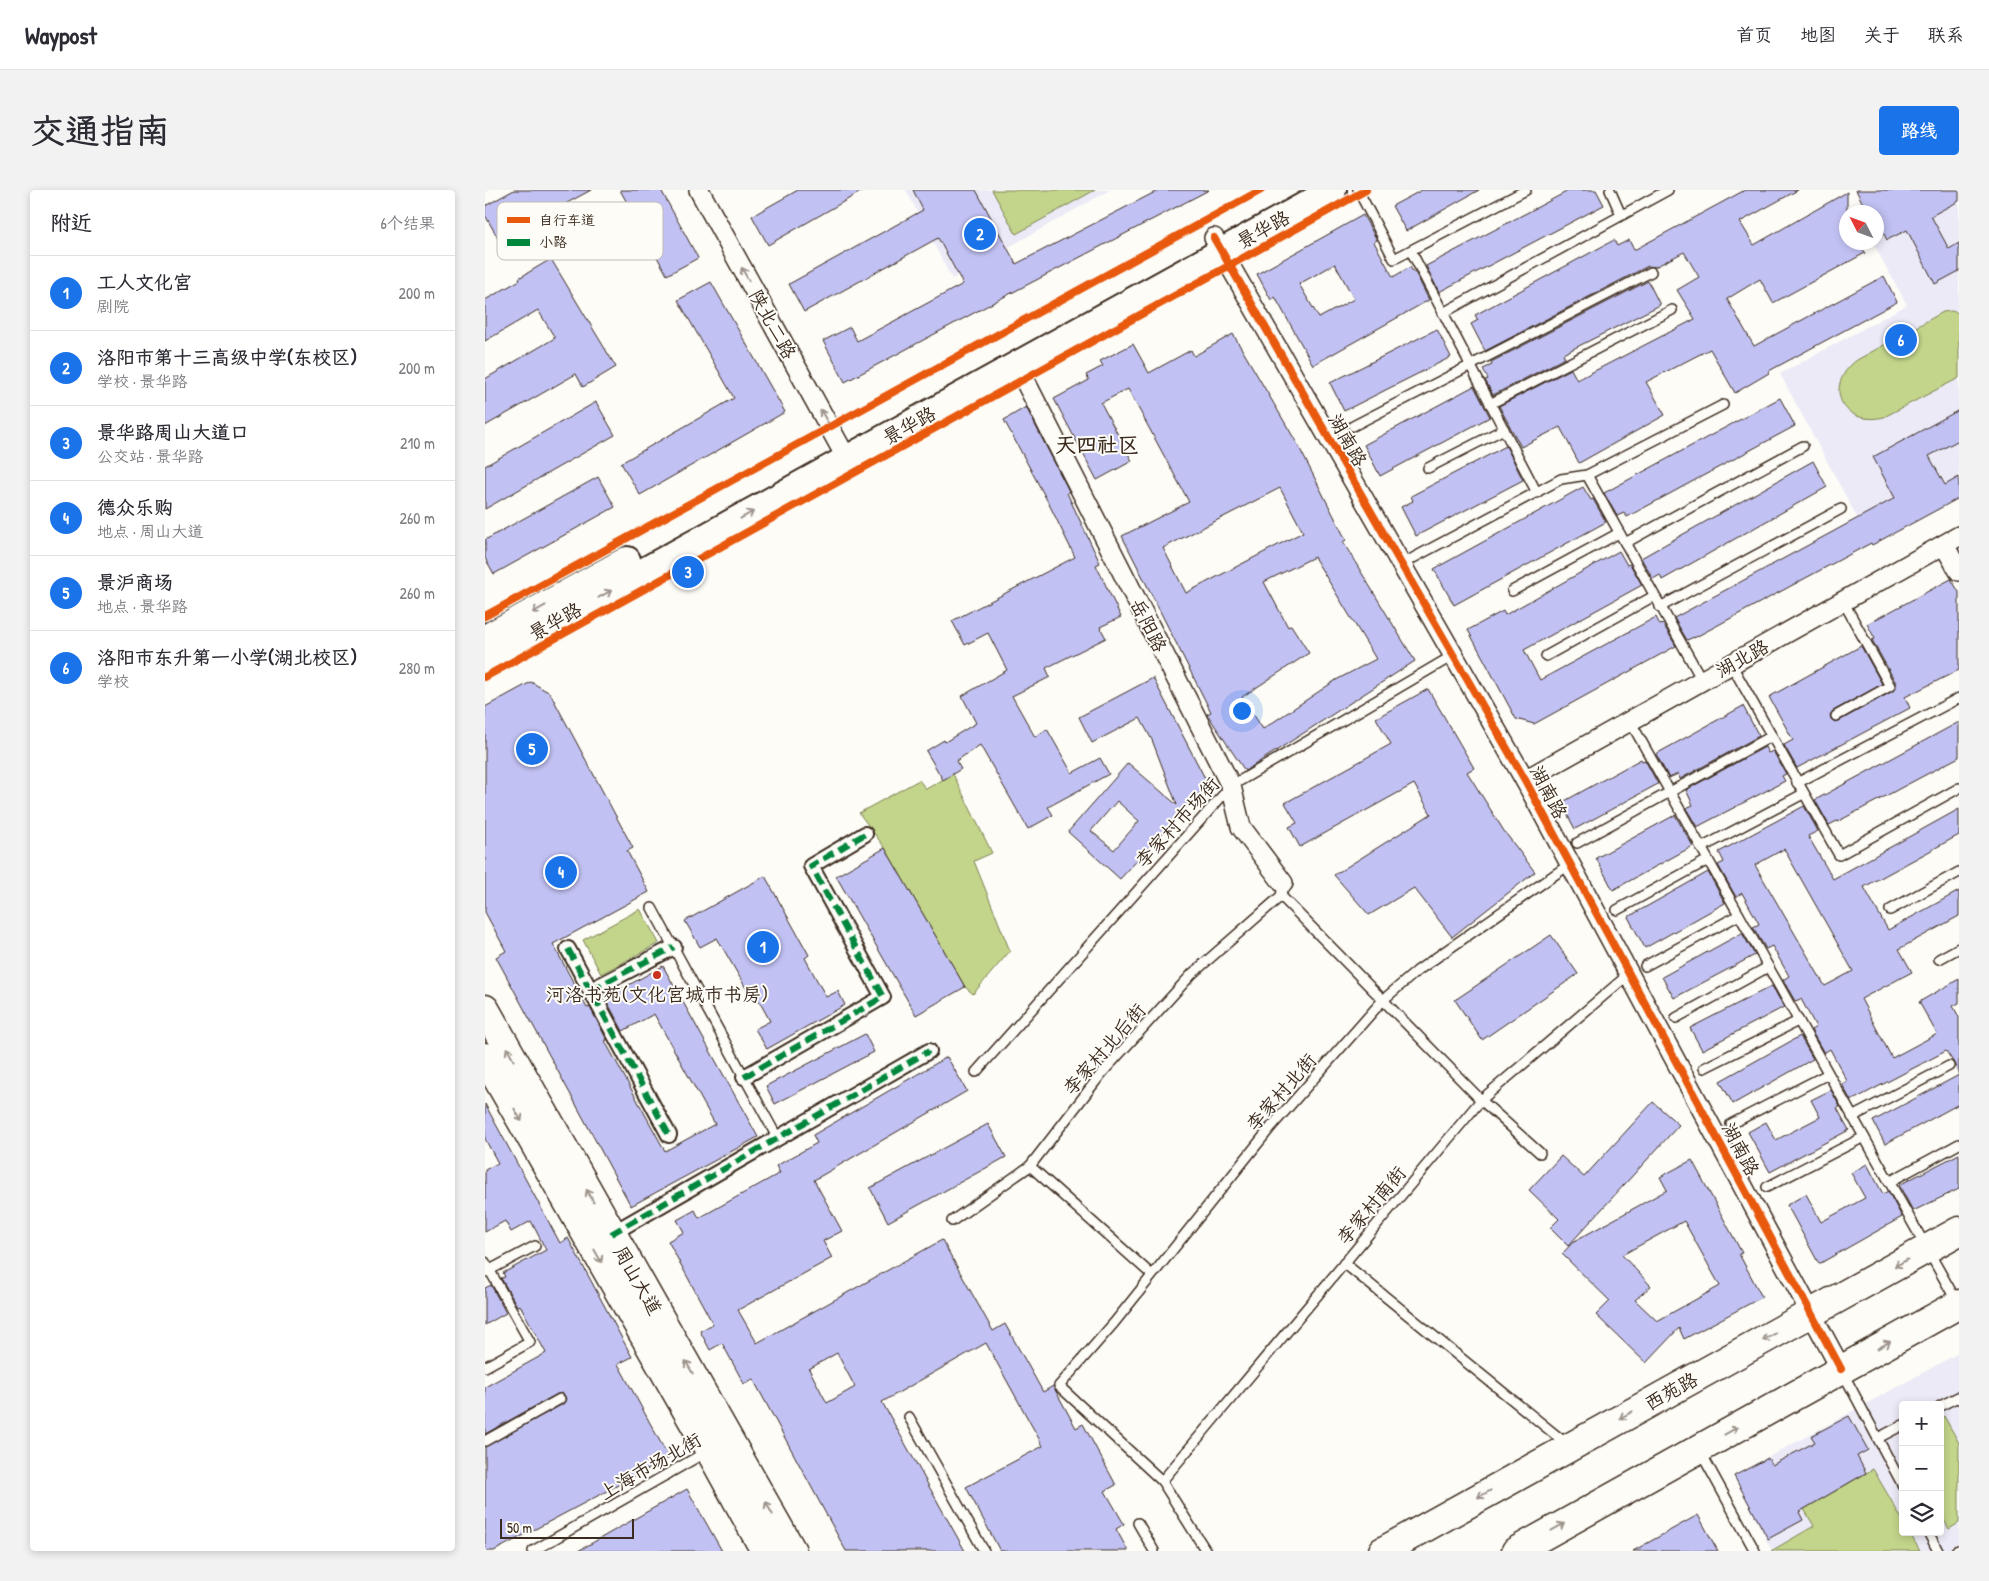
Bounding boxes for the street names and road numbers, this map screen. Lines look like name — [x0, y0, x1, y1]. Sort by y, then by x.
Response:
street label: 景华路 — [1232, 204, 1294, 254]
street label: 陕北二路 — [743, 284, 803, 364]
street label: 景华路 — [878, 400, 940, 450]
street label: 湖南路 — [1322, 409, 1374, 471]
street label: 岳阳路 — [1124, 594, 1174, 656]
street label: 景华路 — [524, 596, 586, 646]
street label: 湖北路 — [1711, 633, 1773, 683]
street label: 湖南路 — [1524, 761, 1574, 823]
street label: 李家村市场街 — [1129, 771, 1225, 873]
street label: 李家村北后街 — [1057, 997, 1151, 1101]
street label: 李家村北街 — [1240, 1048, 1322, 1136]
street label: 湖南路 — [1716, 1118, 1766, 1180]
street label: 李家村南街 — [1331, 1160, 1411, 1250]
street label: 周山大道 — [608, 1241, 668, 1319]
street label: 西苑路 — [1640, 1366, 1702, 1416]
street label: 上海市场北街 — [594, 1426, 706, 1506]

